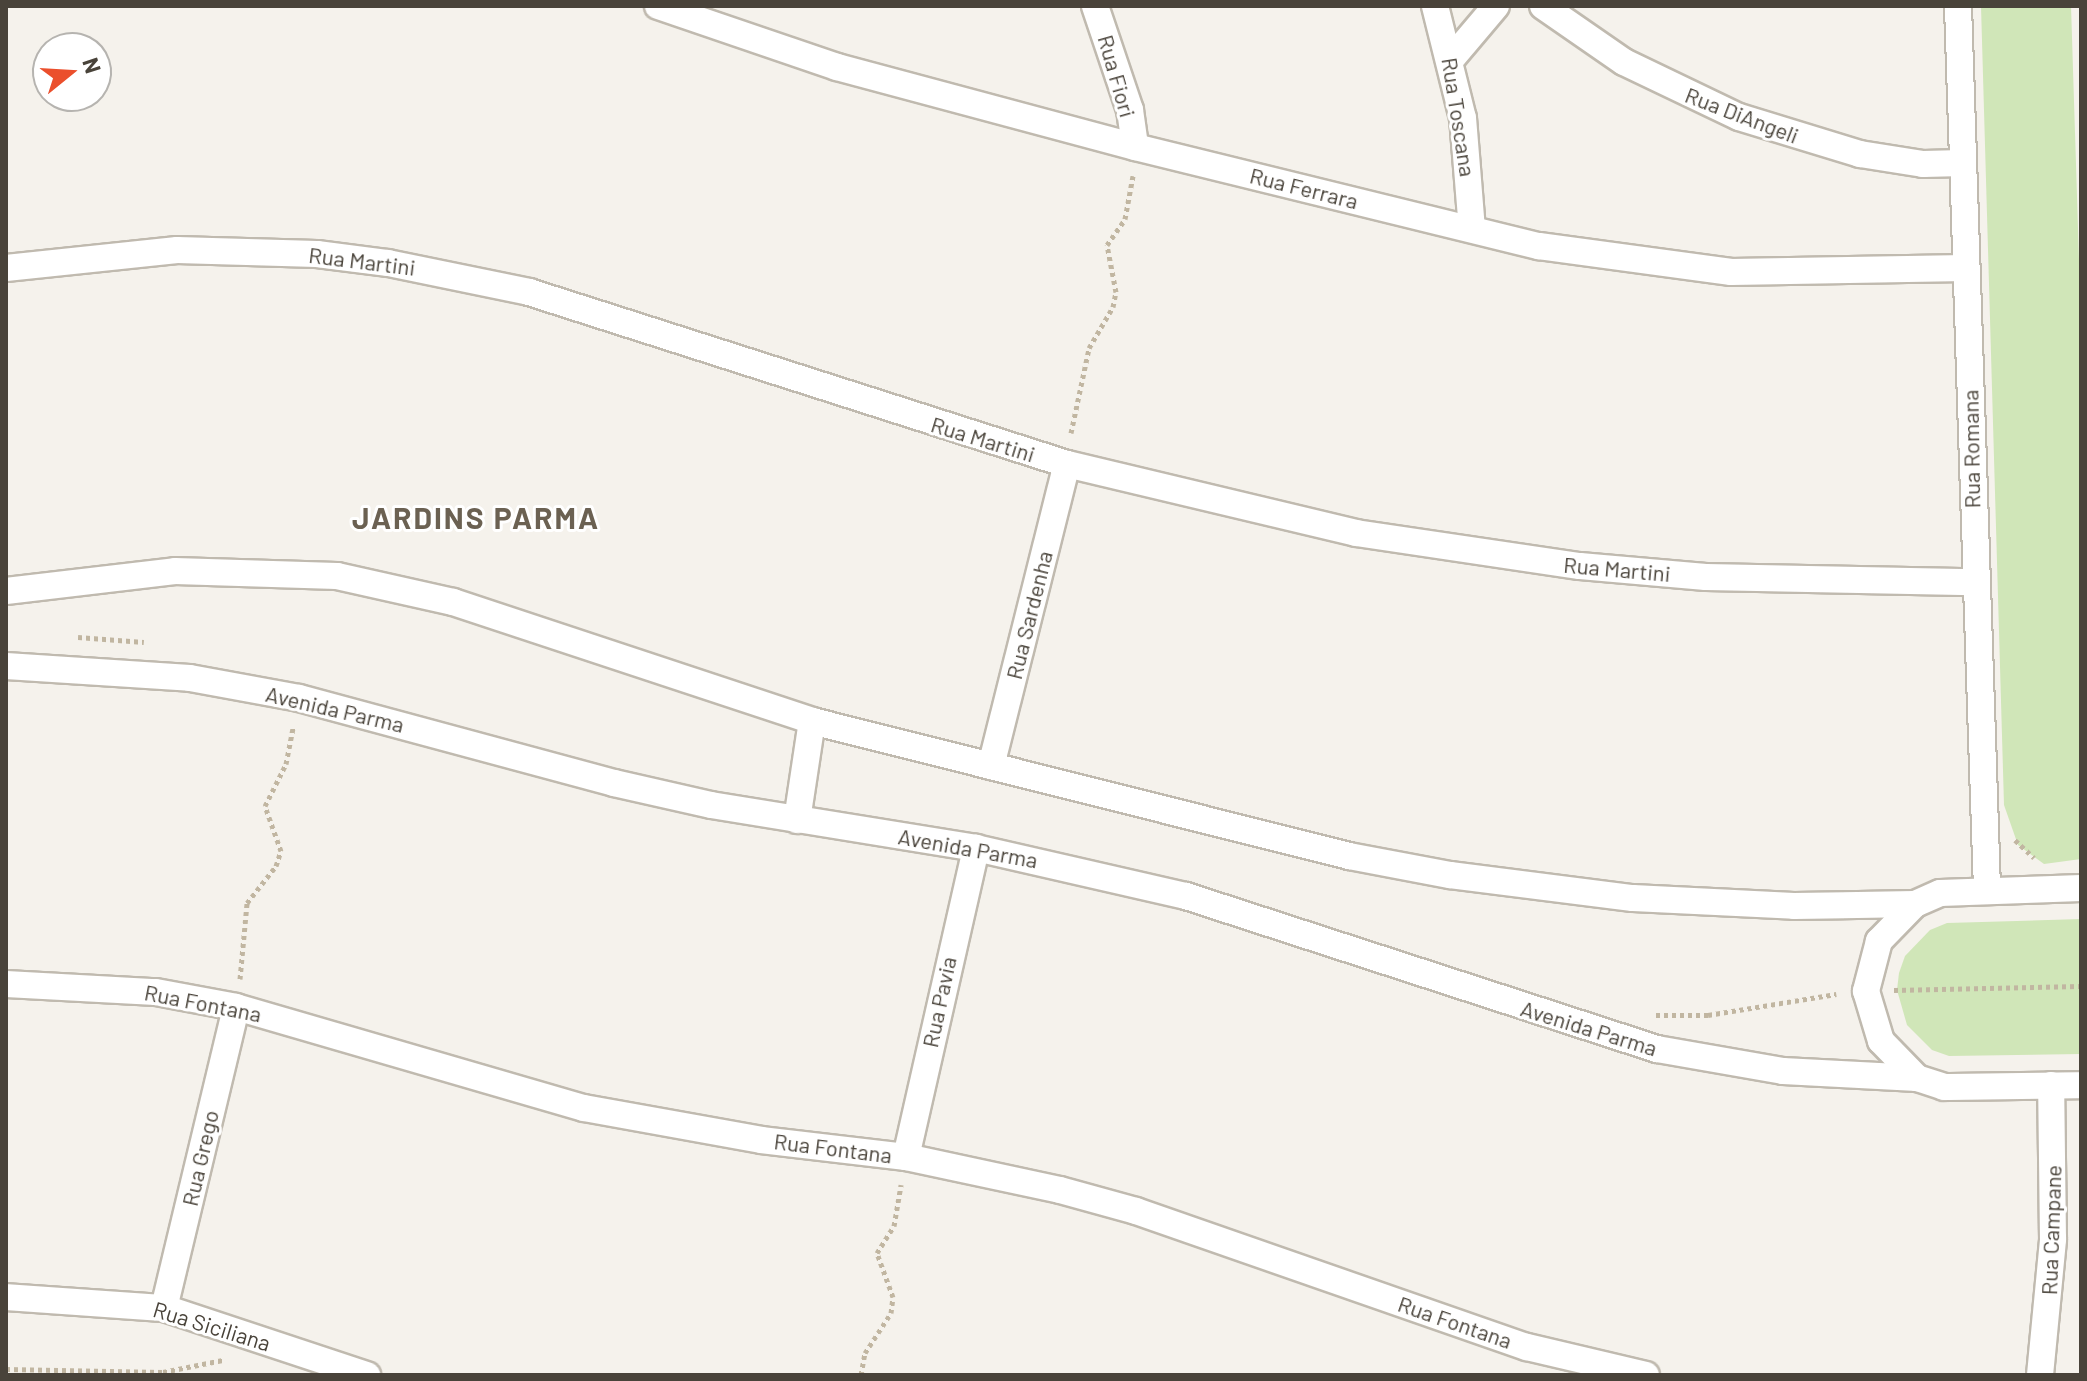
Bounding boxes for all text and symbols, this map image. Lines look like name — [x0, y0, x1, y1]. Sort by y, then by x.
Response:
north arrow — [32, 32, 112, 112]
street label: Rua Fiori — [1093, 32, 1141, 120]
text: N — [78, 54, 108, 76]
street label: Rua Toscana — [1437, 56, 1481, 178]
street label: Rua DiAngeli — [1681, 81, 1803, 149]
street label: Rua Ferrara — [1247, 162, 1361, 214]
street label: Rua Martini — [307, 241, 417, 281]
street label: Rua Romana — [1957, 389, 1985, 509]
street label: Rua Martini — [928, 411, 1038, 467]
district label: JARDINS PARMA — [352, 499, 600, 535]
street label: Rua Sardenha — [1000, 548, 1058, 682]
street label: Rua Martini — [1562, 551, 1672, 587]
street label: Avenida Parma — [263, 680, 407, 738]
street label: Avenida Parma — [896, 823, 1040, 873]
street label: Rua Pavia — [916, 954, 962, 1050]
street label: Rua Fontana — [142, 979, 264, 1027]
street label: Avenida Parma — [1518, 995, 1660, 1061]
street label: Rua Grego — [176, 1107, 224, 1209]
street label: Rua Fontana — [772, 1128, 894, 1168]
street label: Rua Campane — [2036, 1164, 2066, 1296]
street label: Rua Fontana — [1395, 1290, 1515, 1354]
street label: Rua Siciliana — [150, 1296, 274, 1356]

